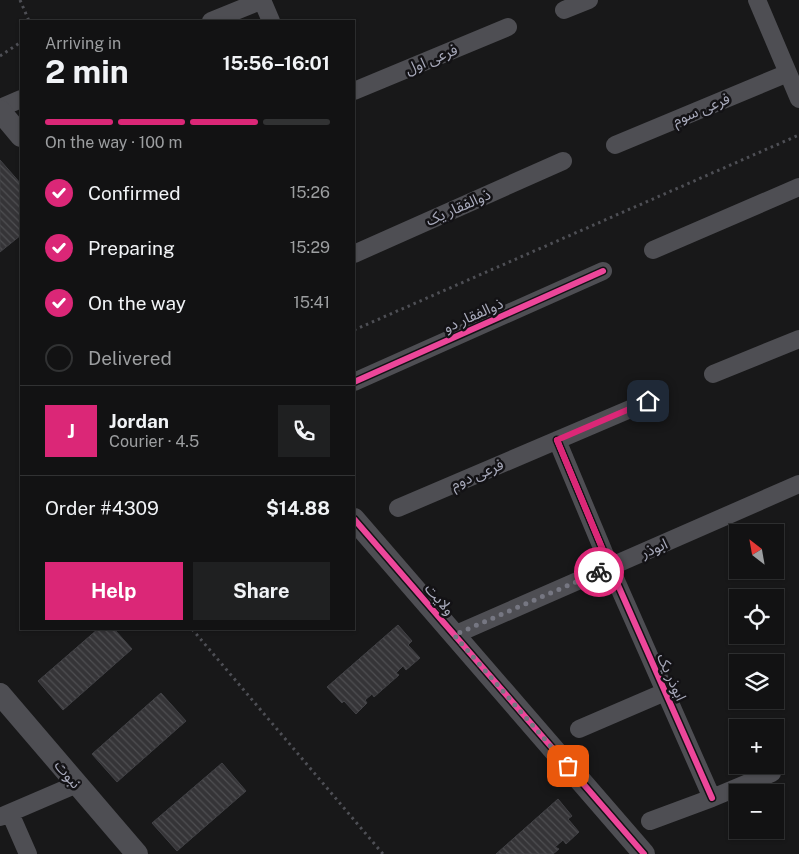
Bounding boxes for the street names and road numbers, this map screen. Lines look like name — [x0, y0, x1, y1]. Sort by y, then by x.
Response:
street label: فرعی اول — [402, 40, 460, 79]
street label: فرعی سوم — [670, 89, 734, 131]
street label: ذوالفقار یک — [423, 185, 493, 230]
street label: ذوالفقار دو — [441, 294, 506, 337]
street label: فرعی دوم — [448, 455, 507, 495]
street label: ابوذر — [637, 535, 670, 563]
street label: ولایت — [421, 580, 458, 619]
street label: ابوذر یک — [653, 651, 690, 704]
street label: نبوت — [51, 757, 85, 792]

